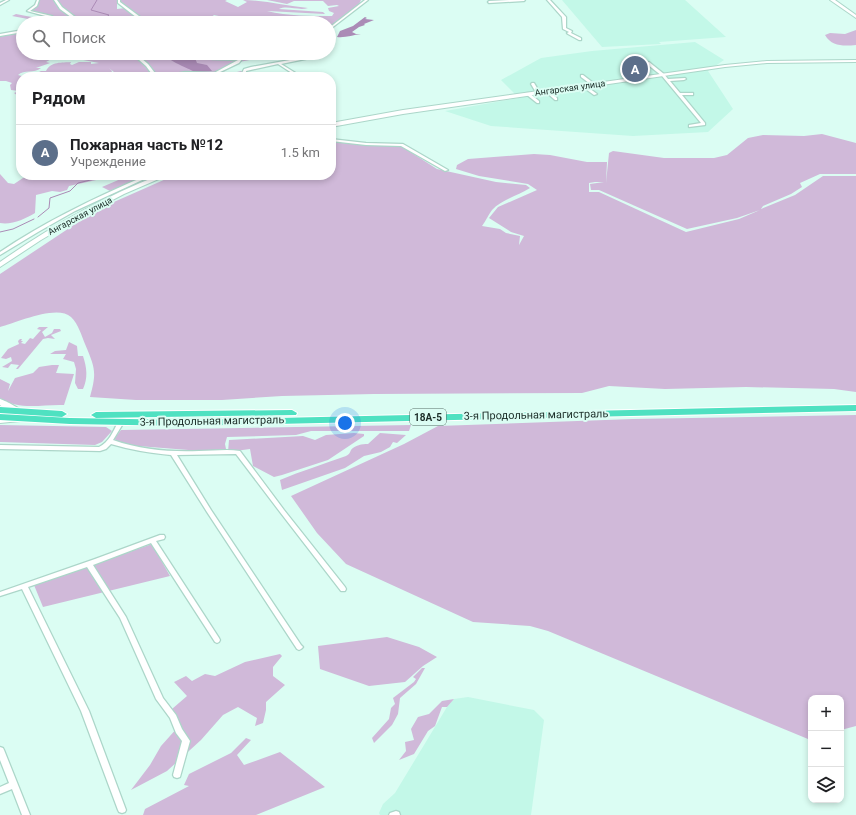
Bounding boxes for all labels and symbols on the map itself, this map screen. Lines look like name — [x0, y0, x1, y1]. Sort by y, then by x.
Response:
pin: A — [622, 54, 648, 84]
street label: Ангарская улица — [534, 78, 606, 98]
street label: Ангарская улица — [46, 195, 114, 237]
street label: 3-я Продольная магистраль — [463, 407, 609, 423]
road number: 18А-5 — [410, 409, 446, 425]
street label: 3-я Продольная магистраль — [139, 413, 285, 429]
your location — [335, 413, 355, 433]

